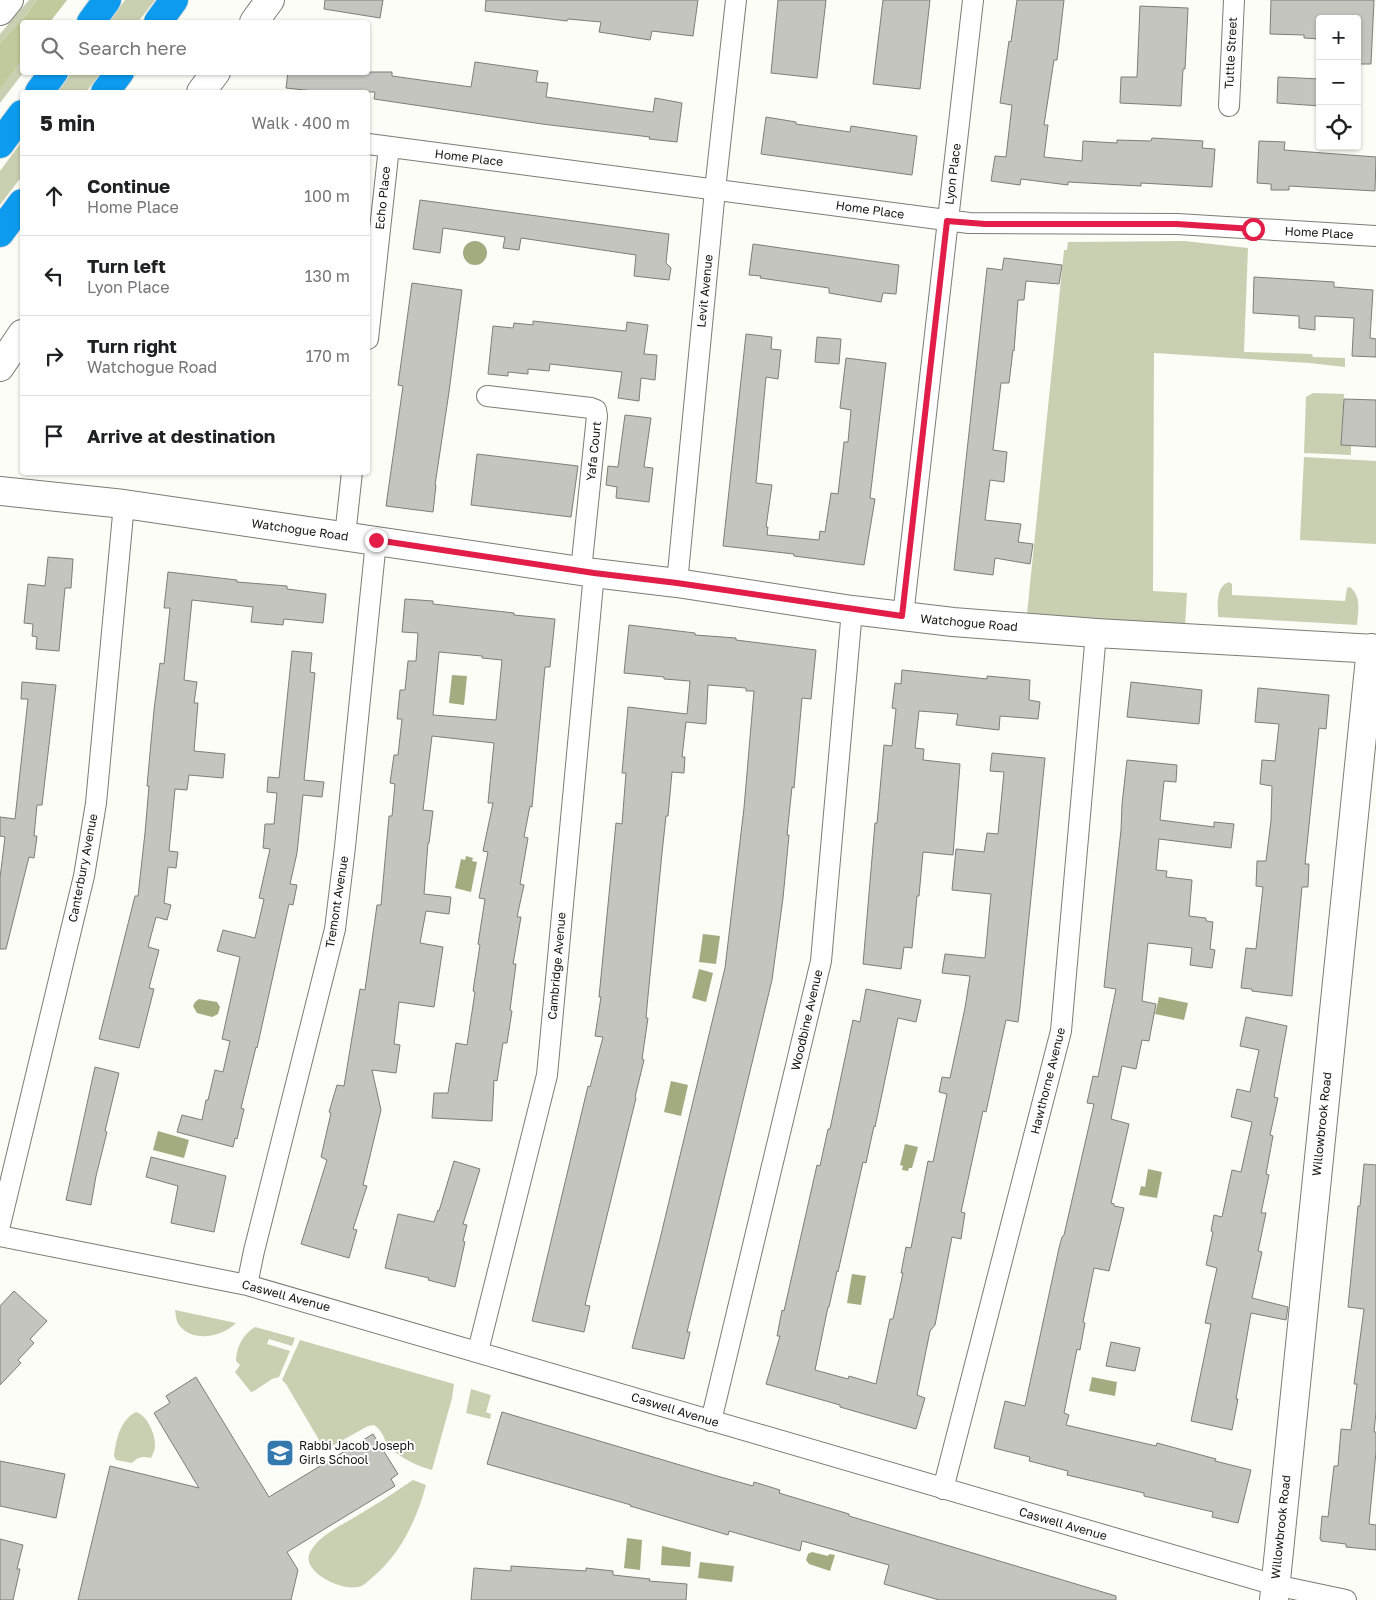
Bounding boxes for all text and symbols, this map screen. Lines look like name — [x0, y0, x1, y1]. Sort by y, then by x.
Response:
map controls — [1316, 15, 1361, 150]
button: + — [1316, 15, 1361, 60]
street label: Tuttle Street — [1221, 16, 1240, 89]
search box — [20, 20, 370, 75]
icon: search — [38, 34, 66, 62]
text: Search here — [78, 36, 187, 59]
button: − — [1316, 60, 1361, 105]
button: locate — [1316, 105, 1361, 150]
text: 5 min — [40, 110, 95, 136]
text: Walk · 400 m — [252, 113, 350, 133]
street label: Lyon Place — [941, 142, 964, 206]
street label: Home Place — [434, 146, 504, 169]
street label: Echo Place — [372, 166, 393, 230]
text: Continue — [87, 174, 170, 197]
icon: ahead — [40, 182, 68, 210]
text: 100 m — [304, 186, 350, 206]
text: Home Place — [87, 197, 179, 217]
street label: Home Place — [835, 197, 905, 222]
route start — [1242, 218, 1265, 241]
street label: Home Place — [1284, 223, 1354, 242]
text: Turn left — [87, 254, 166, 277]
street label: Levit Avenue — [693, 254, 716, 328]
icon: left — [40, 262, 68, 290]
text: 130 m — [305, 266, 350, 286]
text: Lyon Place — [87, 277, 170, 297]
text: Turn right — [87, 334, 177, 357]
icon: right — [40, 342, 68, 370]
text: 170 m — [306, 346, 350, 366]
text: Watchogue Road — [87, 357, 217, 377]
street label: Yafa Court — [583, 420, 604, 481]
icon: arrive — [40, 422, 68, 450]
text: Arrive at destination — [87, 424, 275, 447]
street label: Watchogue Road — [251, 515, 349, 544]
route end — [365, 529, 388, 552]
street label: Watchogue Road — [920, 611, 1018, 634]
street label: Canterbury Avenue — [65, 812, 100, 924]
street label: Tremont Avenue — [322, 855, 351, 949]
street label: Cambridge Avenue — [544, 912, 569, 1020]
street label: Woodbine Avenue — [788, 968, 825, 1072]
street label: Hawthorne Avenue — [1027, 1026, 1068, 1136]
street label: Willowbrook Road — [1309, 1071, 1334, 1177]
street label: Caswell Avenue — [240, 1277, 332, 1315]
street label: Caswell Avenue — [629, 1389, 721, 1430]
school or university icon: Rabbi Jacob Joseph Girls School — [265, 1438, 295, 1468]
place label: Rabbi Jacob Joseph Girls School — [299, 1438, 414, 1467]
street label: Willowbrook Road — [1268, 1474, 1293, 1580]
street label: Caswell Avenue — [1017, 1504, 1109, 1543]

